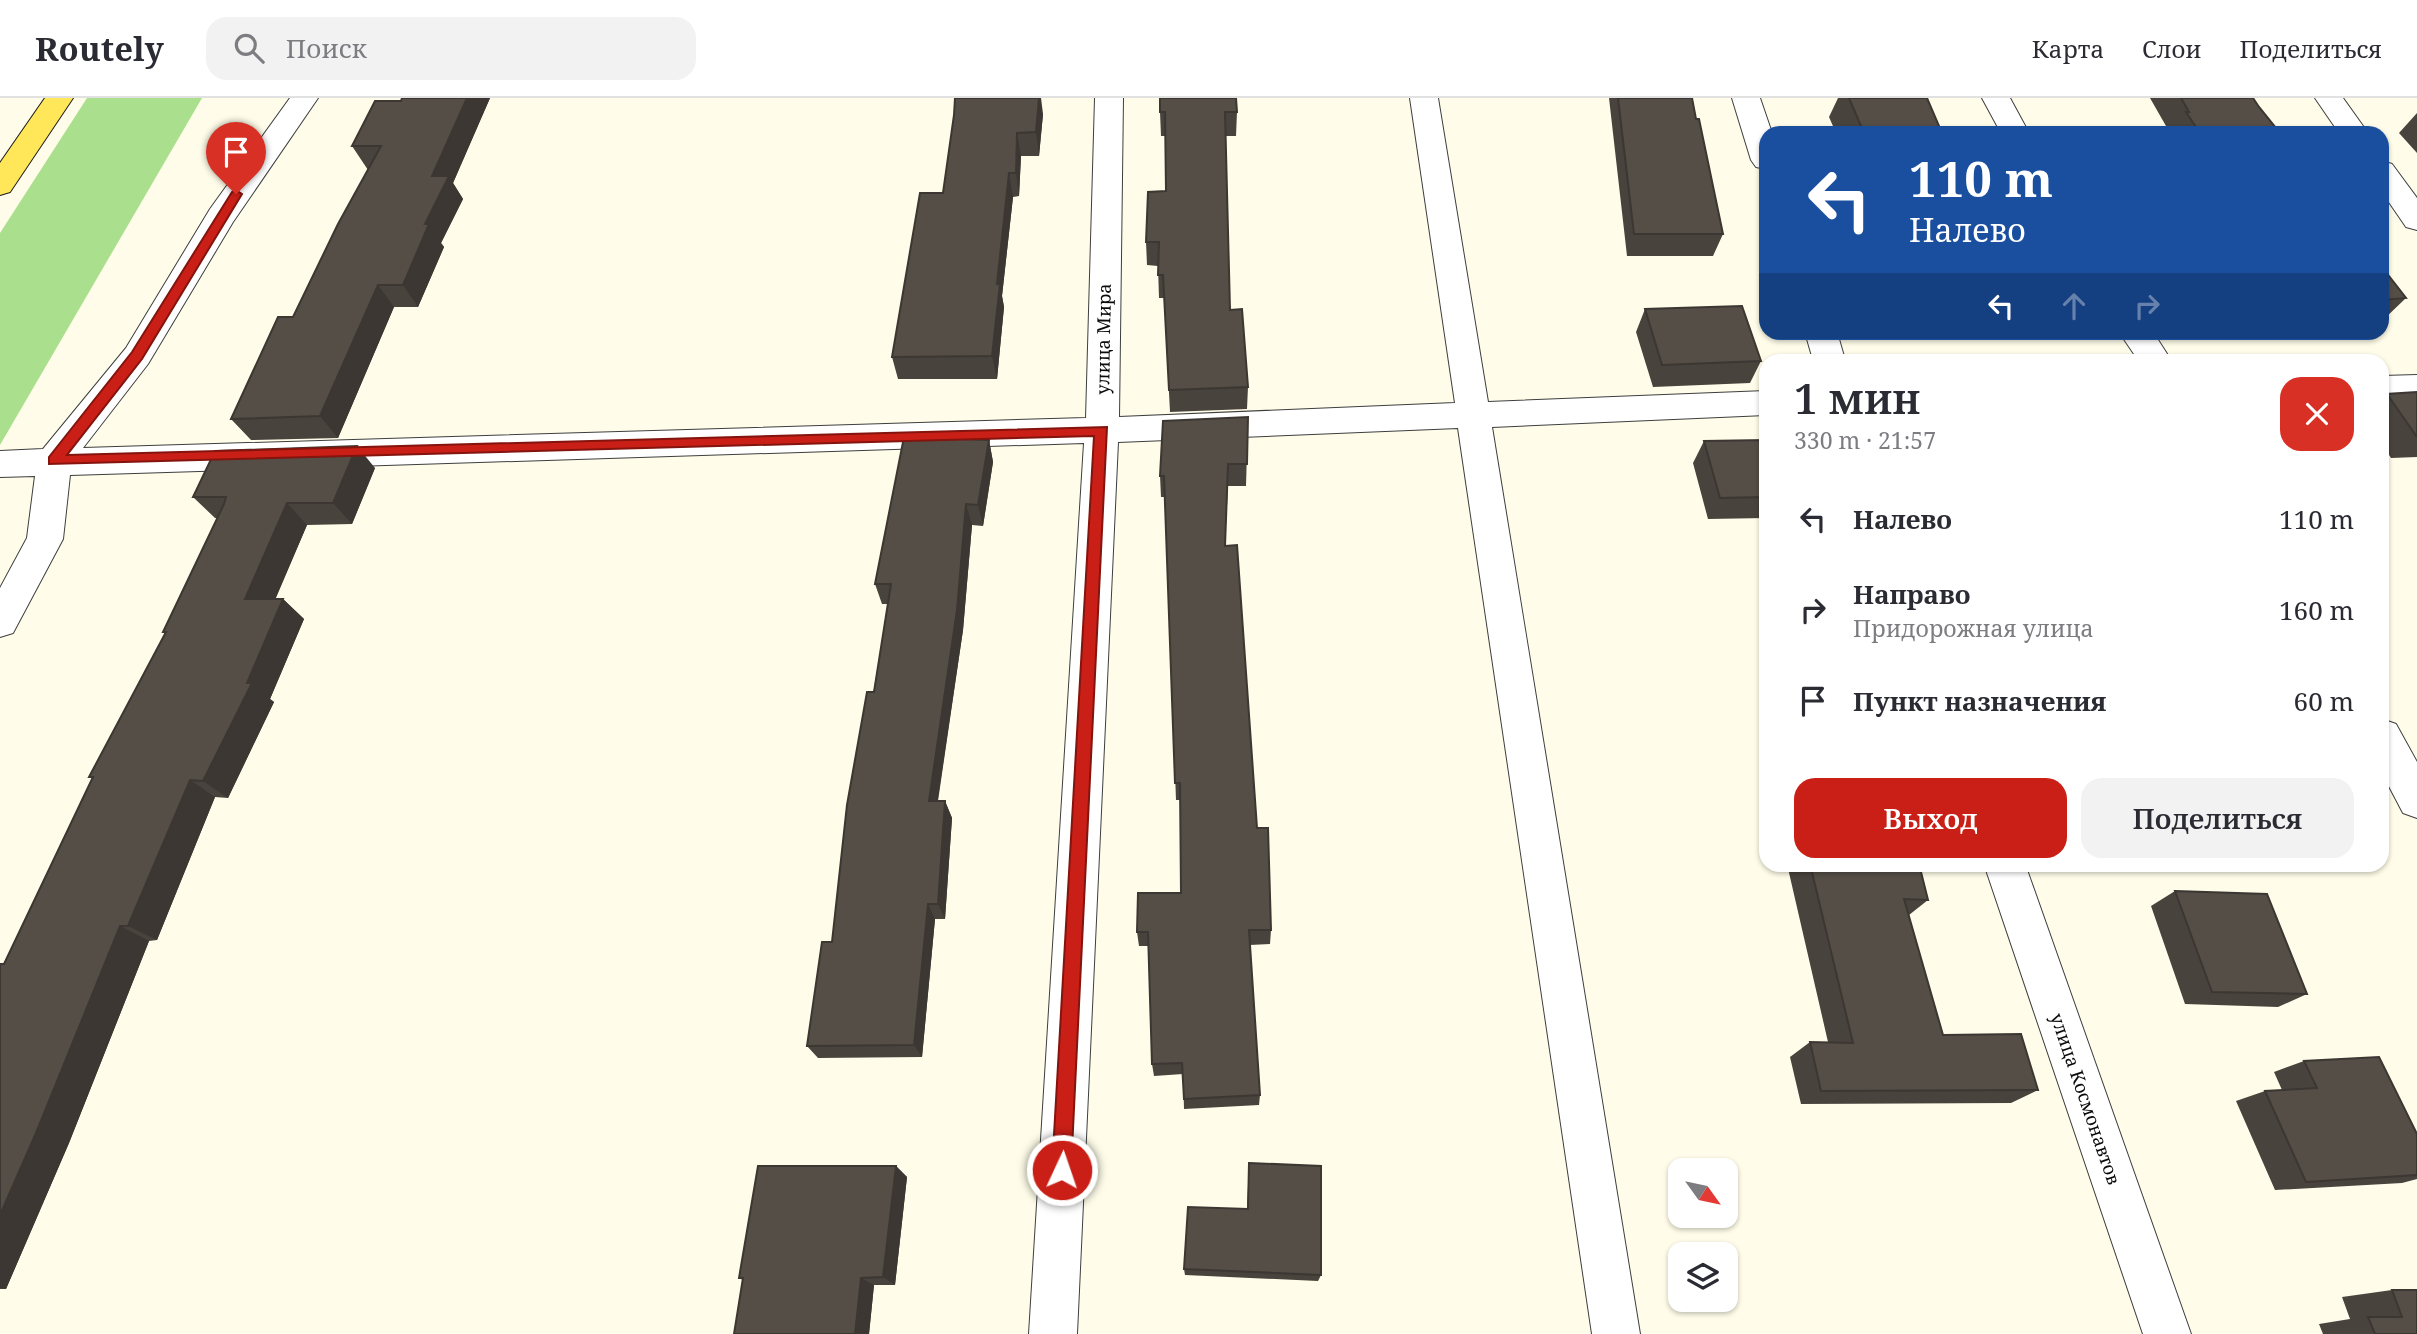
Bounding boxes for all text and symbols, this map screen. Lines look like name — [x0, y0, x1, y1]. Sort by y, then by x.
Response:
search box — [206, 17, 696, 80]
text: Routely — [35, 26, 164, 71]
icon: search — [230, 29, 268, 67]
text: Поиск — [286, 30, 367, 66]
text: Карта — [2032, 32, 2104, 65]
text: Слои — [2142, 32, 2202, 65]
text: Поделиться — [2240, 32, 2382, 65]
pin — [206, 122, 266, 194]
icon: arrive — [217, 133, 255, 171]
text: 110 m — [1909, 145, 2053, 211]
icon: left — [1794, 154, 1885, 245]
text: Налево — [1909, 208, 2026, 251]
street label: улица Мира — [1090, 283, 1116, 395]
icon: left — [1982, 287, 2020, 325]
icon: ahead — [2055, 287, 2093, 325]
icon: right — [2128, 287, 2166, 325]
text: 1 мин — [1794, 369, 1921, 426]
button: close — [2280, 377, 2354, 451]
text: 330 m · 21:57 — [1794, 424, 1936, 456]
icon: left — [1794, 500, 1832, 538]
text: Налево — [1853, 501, 1952, 537]
text: 110 m — [2279, 501, 2354, 537]
text: Направо — [1853, 576, 1971, 612]
icon: right — [1794, 591, 1832, 629]
text: 160 m — [2279, 592, 2354, 628]
text: Придорожная улица — [1853, 612, 2094, 644]
icon: arrive — [1794, 682, 1832, 720]
text: Пункт назначения — [1853, 683, 2106, 719]
text: 60 m — [2294, 683, 2354, 719]
button: Выход — [1794, 778, 2067, 858]
button: Поделиться — [2081, 778, 2354, 858]
street label: улица Космонавтов — [2045, 1010, 2127, 1188]
position arrow — [1025, 1133, 1099, 1207]
north arrow — [1668, 1158, 1738, 1228]
map controls — [1668, 1158, 1738, 1312]
button: layers — [1668, 1242, 1738, 1312]

